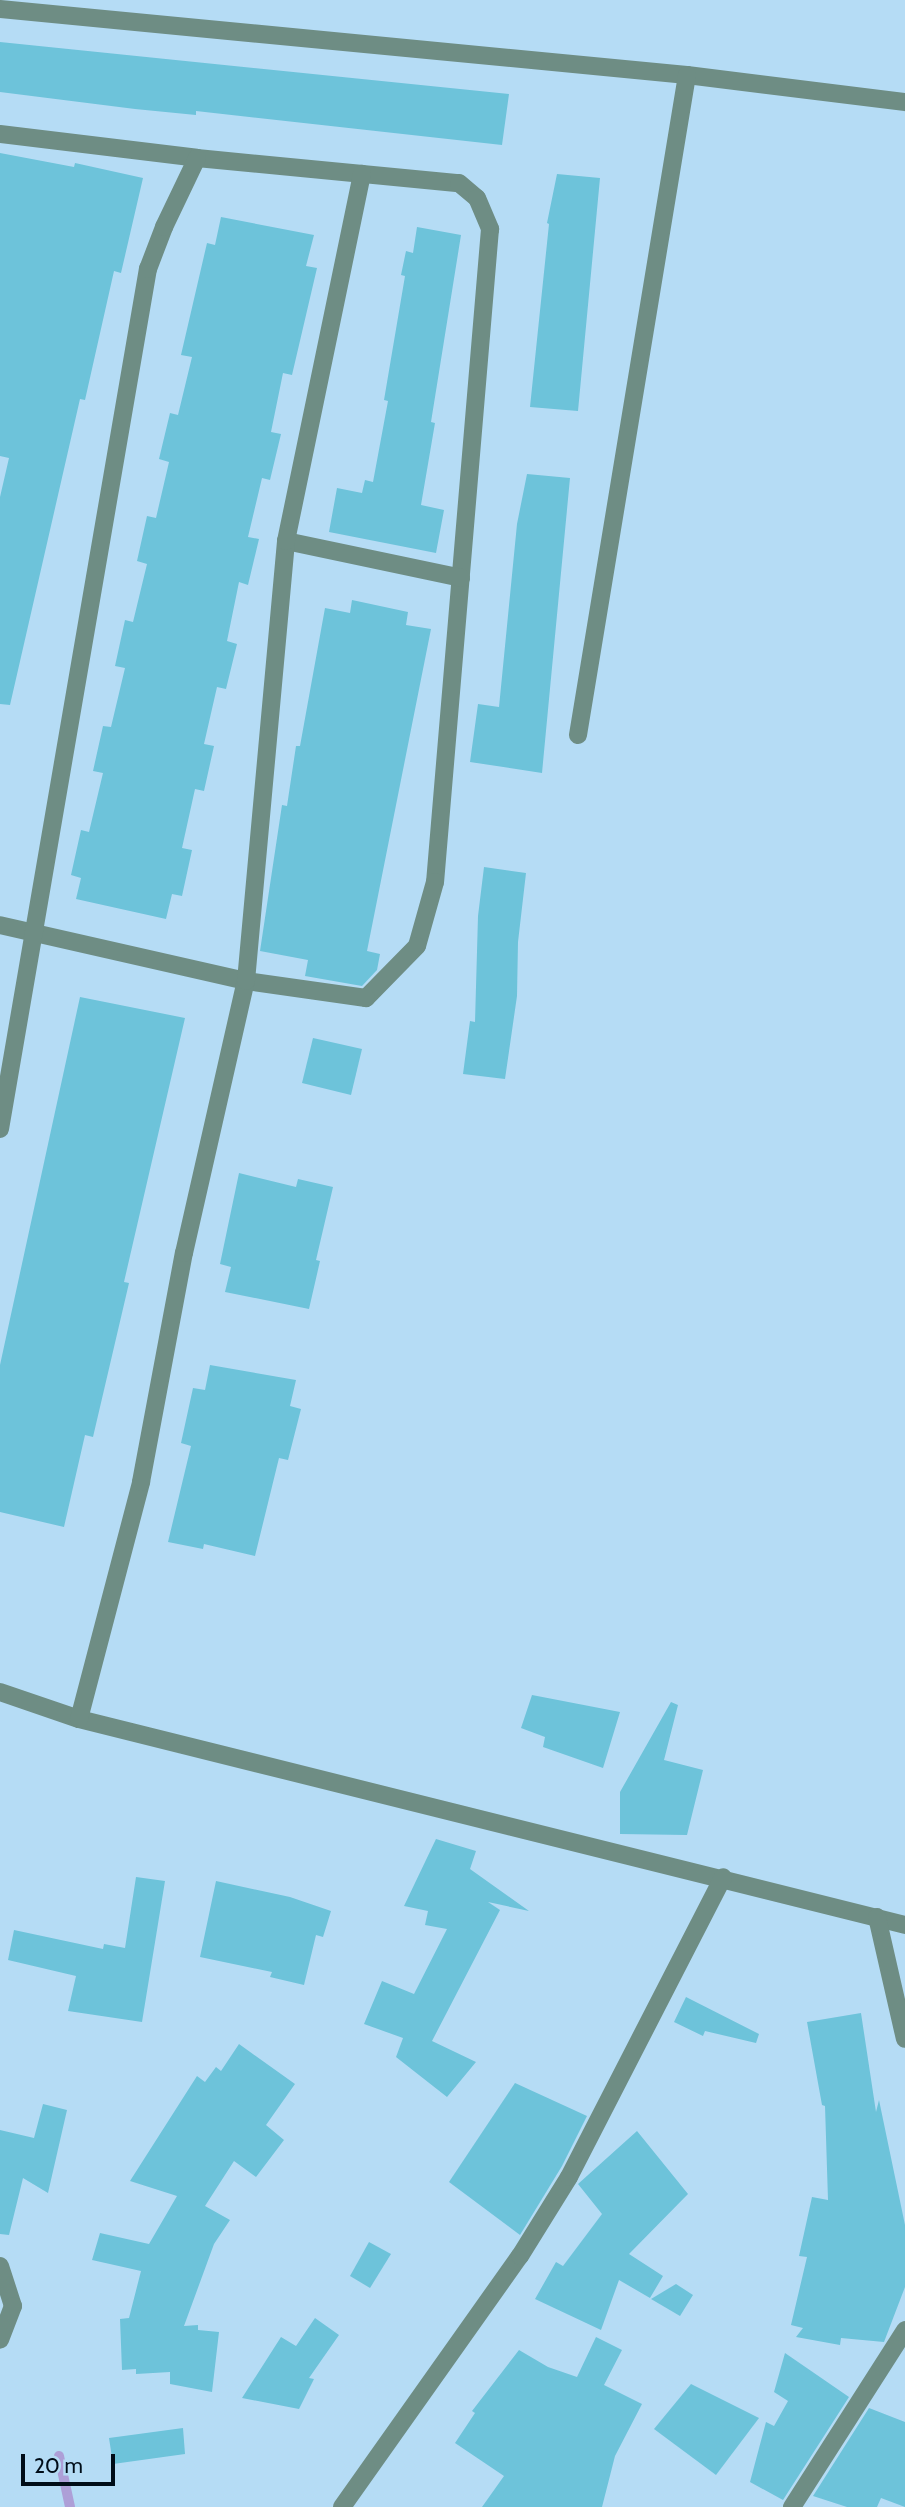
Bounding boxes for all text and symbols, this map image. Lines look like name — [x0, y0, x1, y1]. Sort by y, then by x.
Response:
scale bar — [24, 2440, 119, 2484]
text: 20 m — [34, 2453, 83, 2478]

